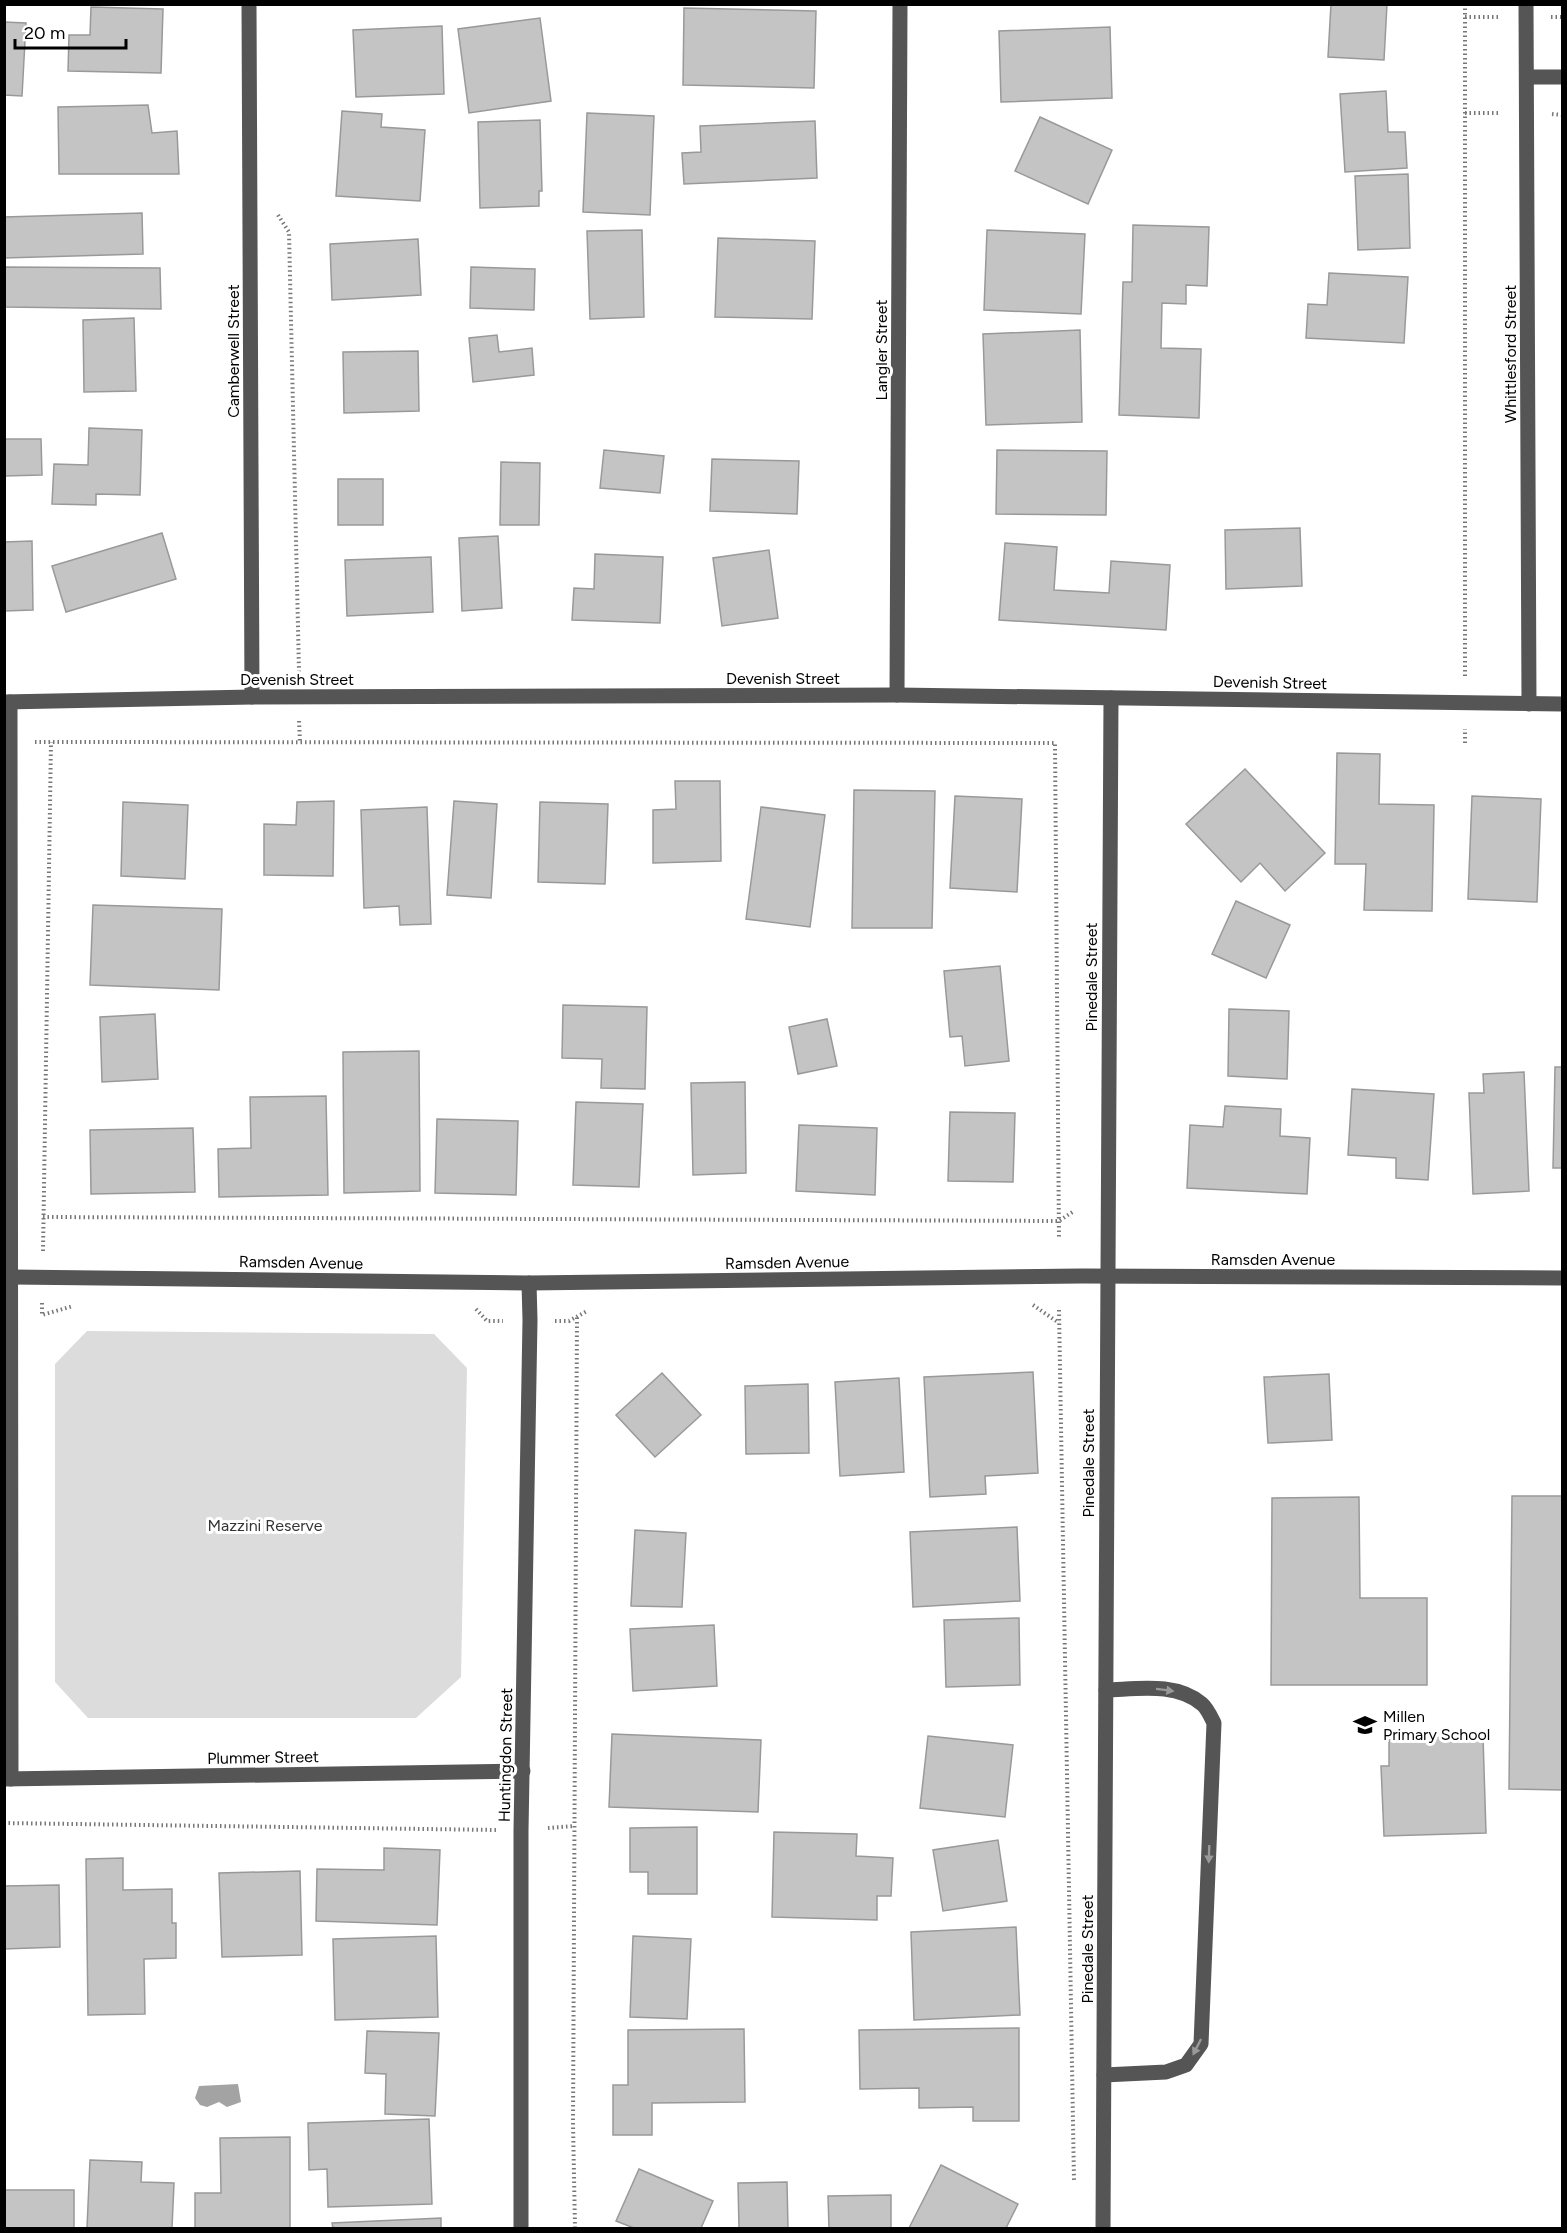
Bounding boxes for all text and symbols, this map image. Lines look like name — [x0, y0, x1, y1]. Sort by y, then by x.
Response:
scale bar — [15, 12, 126, 50]
text: 20 m — [24, 22, 65, 44]
street label: Camberwell Street — [224, 284, 243, 418]
street label: Whittlesford Street — [1501, 285, 1520, 423]
street label: Langler Street — [872, 299, 891, 401]
street label: Devenish Street — [726, 669, 840, 688]
street label: Devenish Street — [240, 670, 354, 689]
street label: Devenish Street — [1213, 672, 1327, 693]
street label: Pinedale Street — [1082, 922, 1101, 1032]
street label: Ramsden Avenue — [1211, 1250, 1335, 1269]
street label: Ramsden Avenue — [239, 1252, 364, 1273]
street label: Ramsden Avenue — [725, 1252, 850, 1273]
street label: Pinedale Street — [1079, 1408, 1098, 1518]
park label: Mazzini Reserve — [208, 1516, 323, 1535]
one-way arrow — [1155, 1685, 1174, 1695]
street label: Huntingdon Street — [495, 1688, 516, 1822]
place label: Millen Primary School — [1383, 1707, 1490, 1744]
school or university icon: Millen Primary School — [1352, 1712, 1378, 1738]
street label: Plummer Street — [207, 1747, 319, 1768]
one-way arrow — [1204, 1844, 1214, 1863]
street label: Pinedale Street — [1078, 1894, 1097, 2004]
one-way arrow — [1192, 2038, 1202, 2056]

